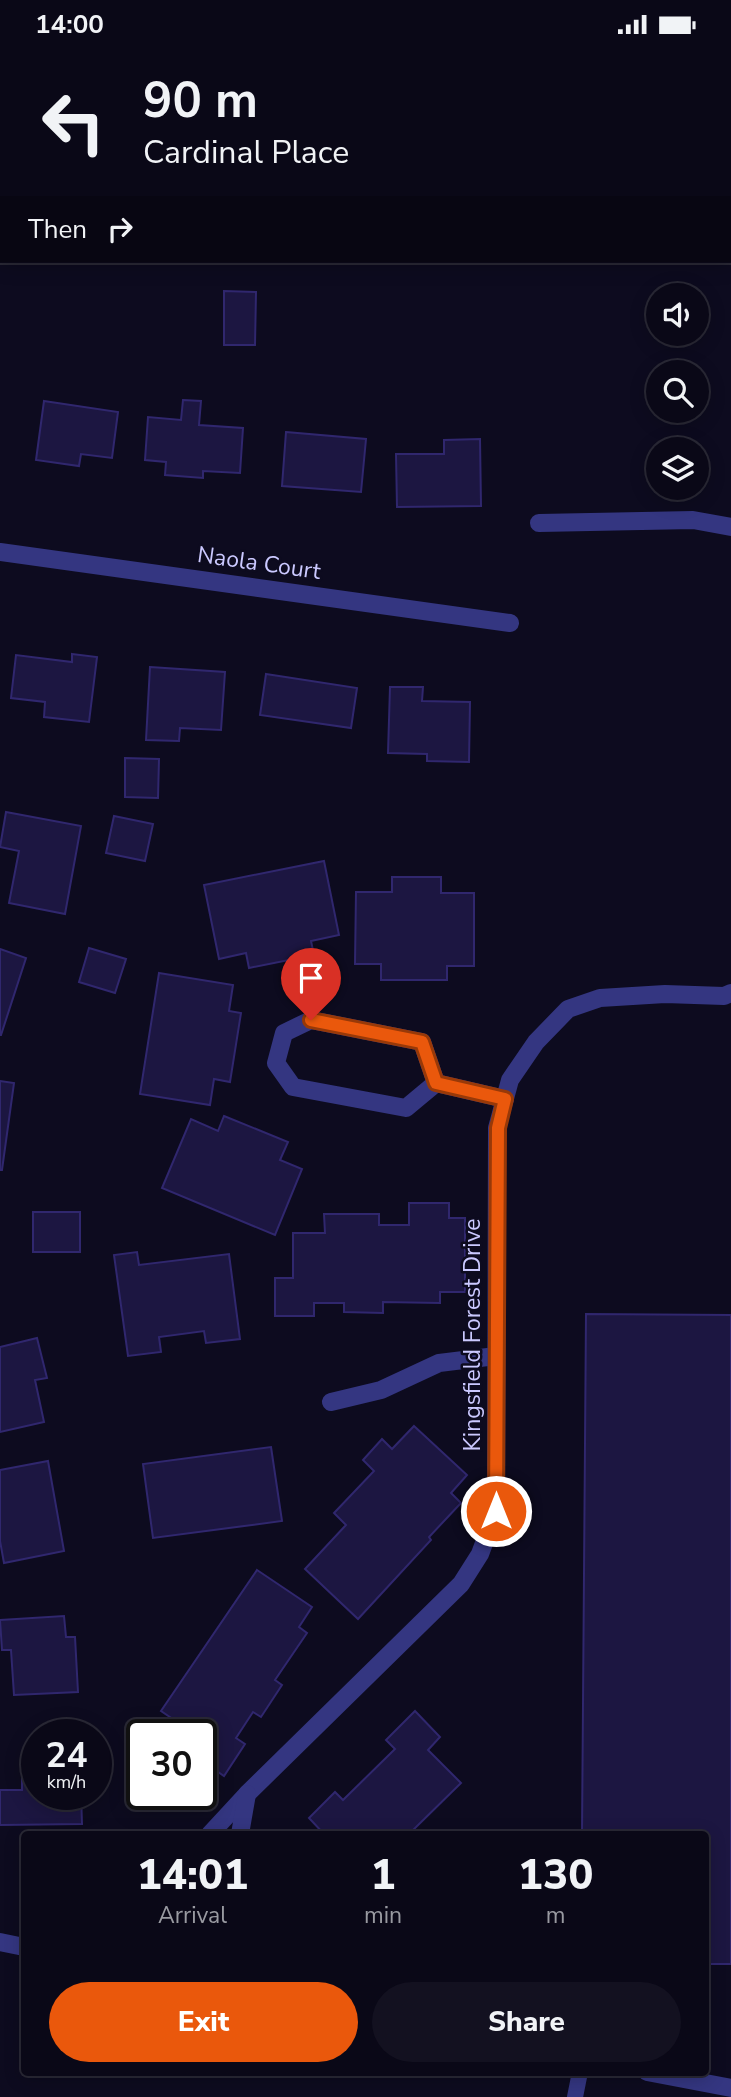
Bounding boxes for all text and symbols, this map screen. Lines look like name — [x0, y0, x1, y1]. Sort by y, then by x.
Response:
text: 14:00 — [35, 7, 104, 42]
text: 90 m — [143, 67, 258, 134]
icon: left — [28, 77, 119, 168]
text: Cardinal Place — [143, 131, 349, 174]
icon: right — [101, 210, 139, 248]
text: Then — [28, 212, 87, 247]
map controls — [646, 283, 709, 500]
button: sound — [646, 283, 709, 346]
button: search — [646, 360, 709, 423]
button: layers — [646, 437, 709, 500]
street label: Naola Court — [195, 539, 324, 587]
pin — [281, 948, 341, 1020]
icon: arrive — [292, 959, 330, 997]
street label: Kingsfield Forest Drive — [457, 1218, 488, 1452]
position arrow — [459, 1474, 533, 1548]
speed limit sign: 30 — [126, 1719, 217, 1810]
text: 24 — [45, 1732, 88, 1779]
text: km/h — [47, 1770, 86, 1794]
text: 14:01 — [137, 1847, 248, 1904]
text: 1 — [370, 1847, 396, 1904]
text: 130 — [518, 1847, 593, 1904]
text: Arrival — [158, 1900, 227, 1931]
text: min — [364, 1900, 402, 1931]
text: m — [546, 1900, 565, 1931]
button: Exit — [49, 1982, 358, 2062]
button: Share — [372, 1982, 681, 2062]

